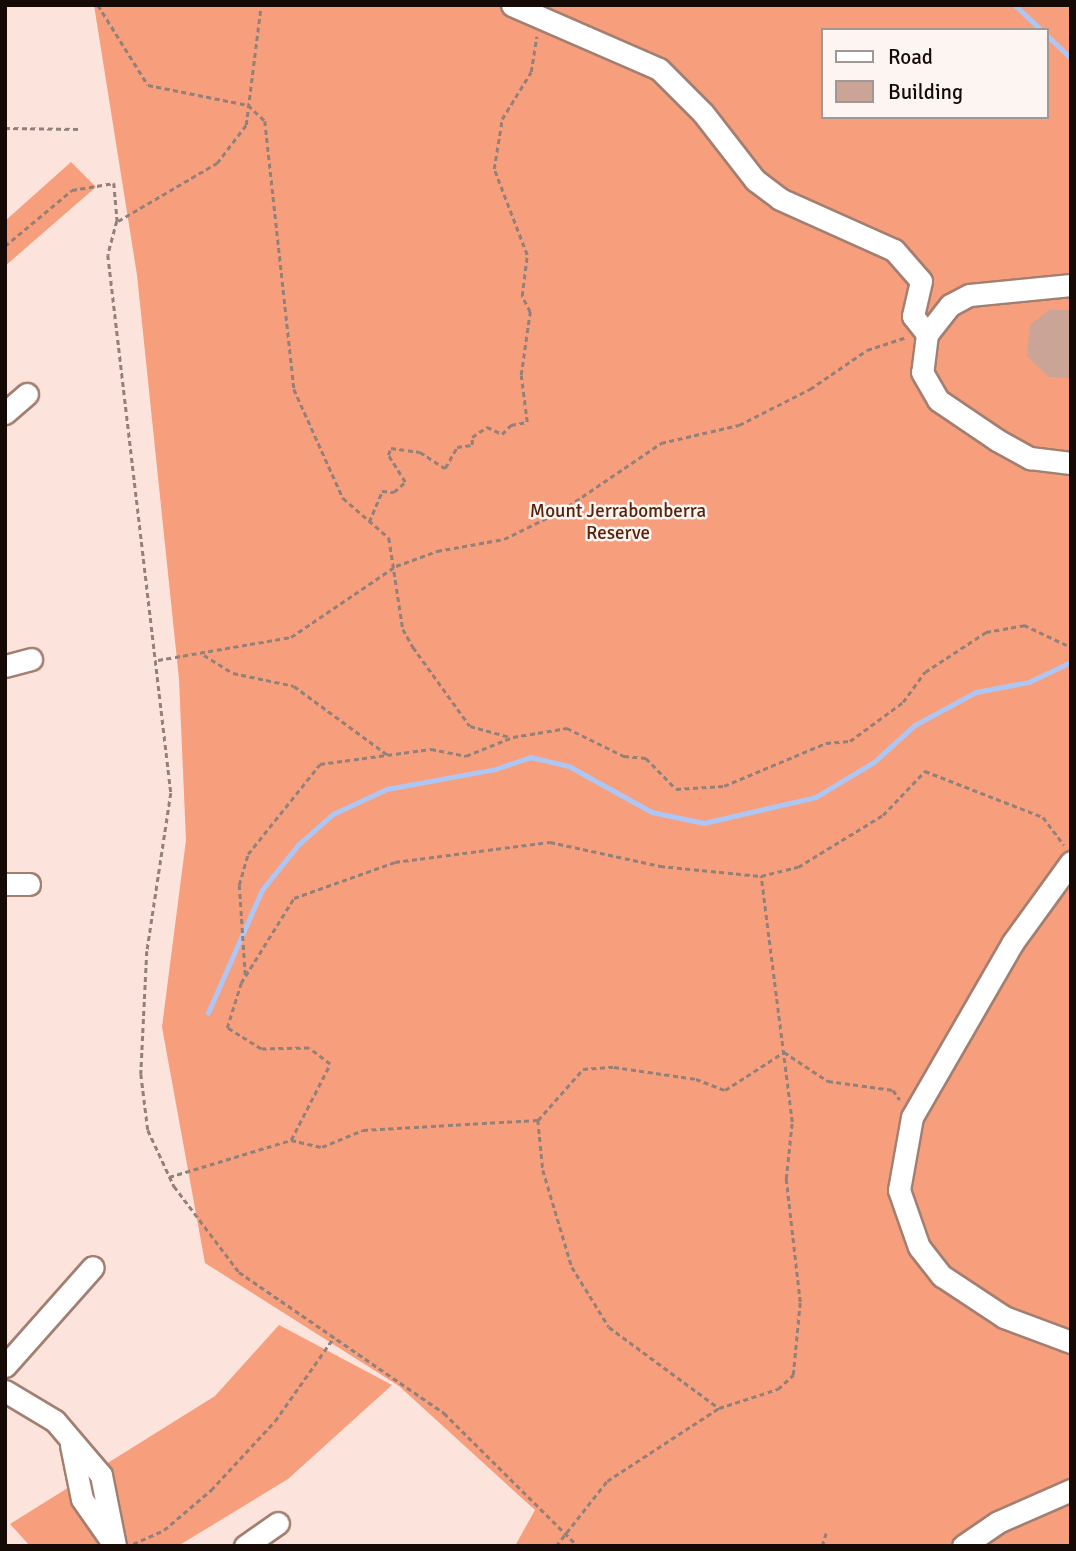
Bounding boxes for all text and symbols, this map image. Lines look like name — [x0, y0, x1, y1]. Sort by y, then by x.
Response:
legend — [820, 28, 1048, 119]
text: Road — [888, 44, 933, 70]
text: Building — [888, 79, 963, 105]
park label: Mount Jerrabomberra Reserve — [530, 501, 706, 545]

